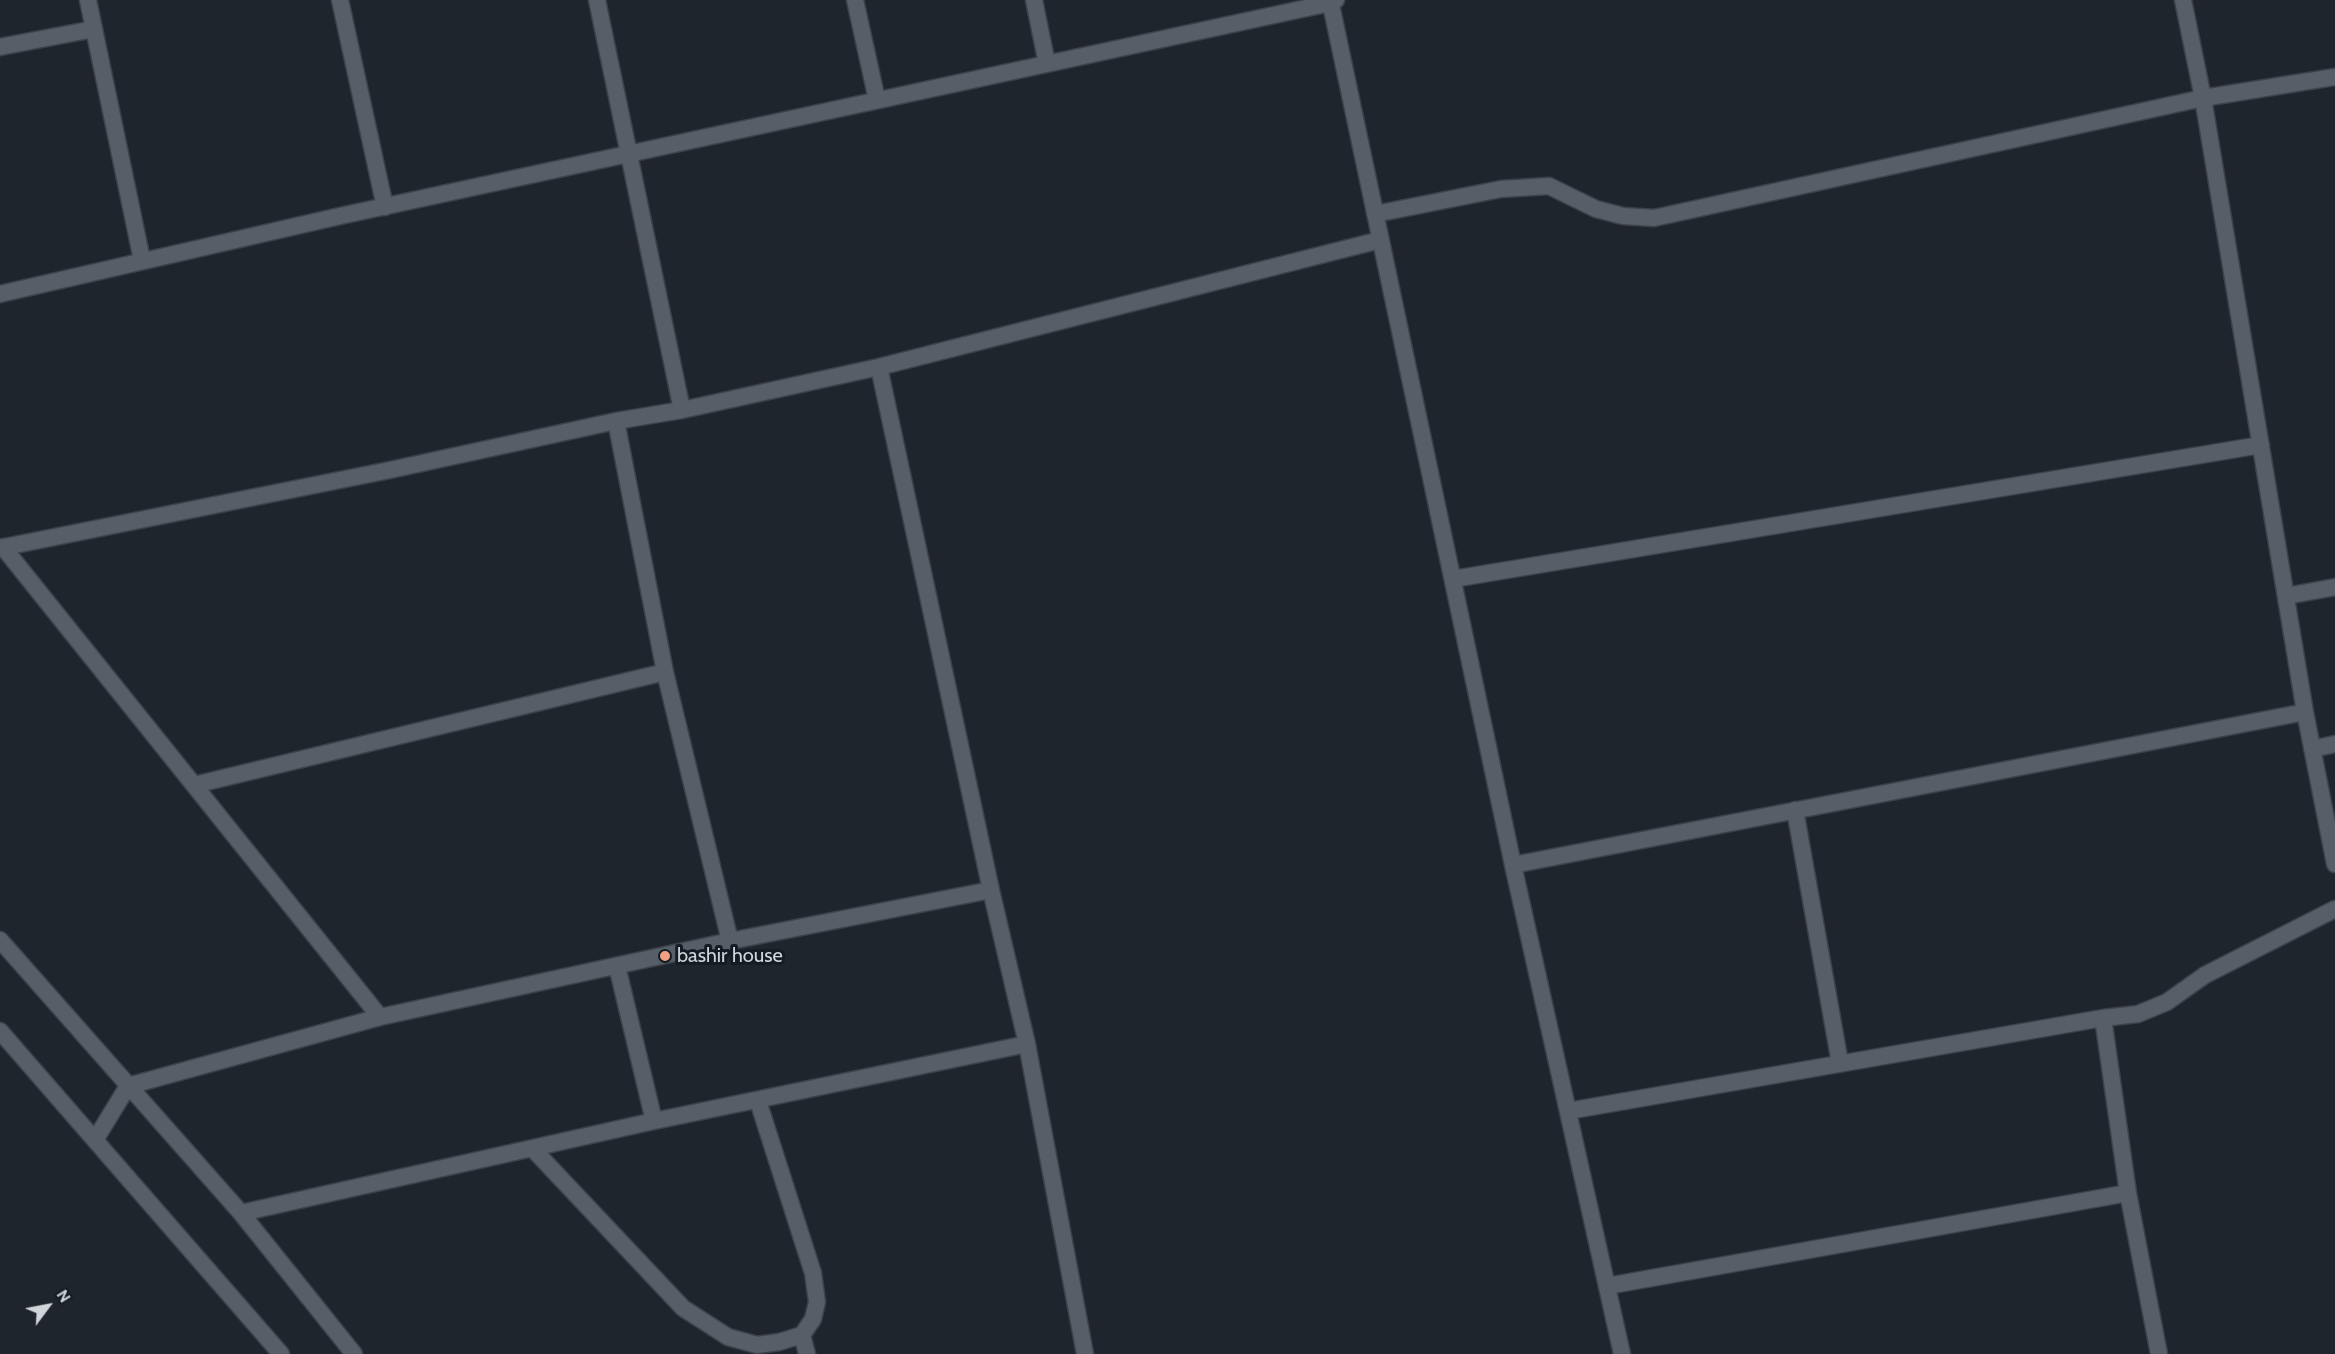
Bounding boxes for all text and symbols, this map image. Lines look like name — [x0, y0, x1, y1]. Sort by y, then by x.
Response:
place label: bashir house — [677, 944, 783, 968]
marker: bashir house — [658, 949, 672, 963]
north arrow — [18, 1276, 78, 1336]
text: N — [53, 1286, 75, 1306]

